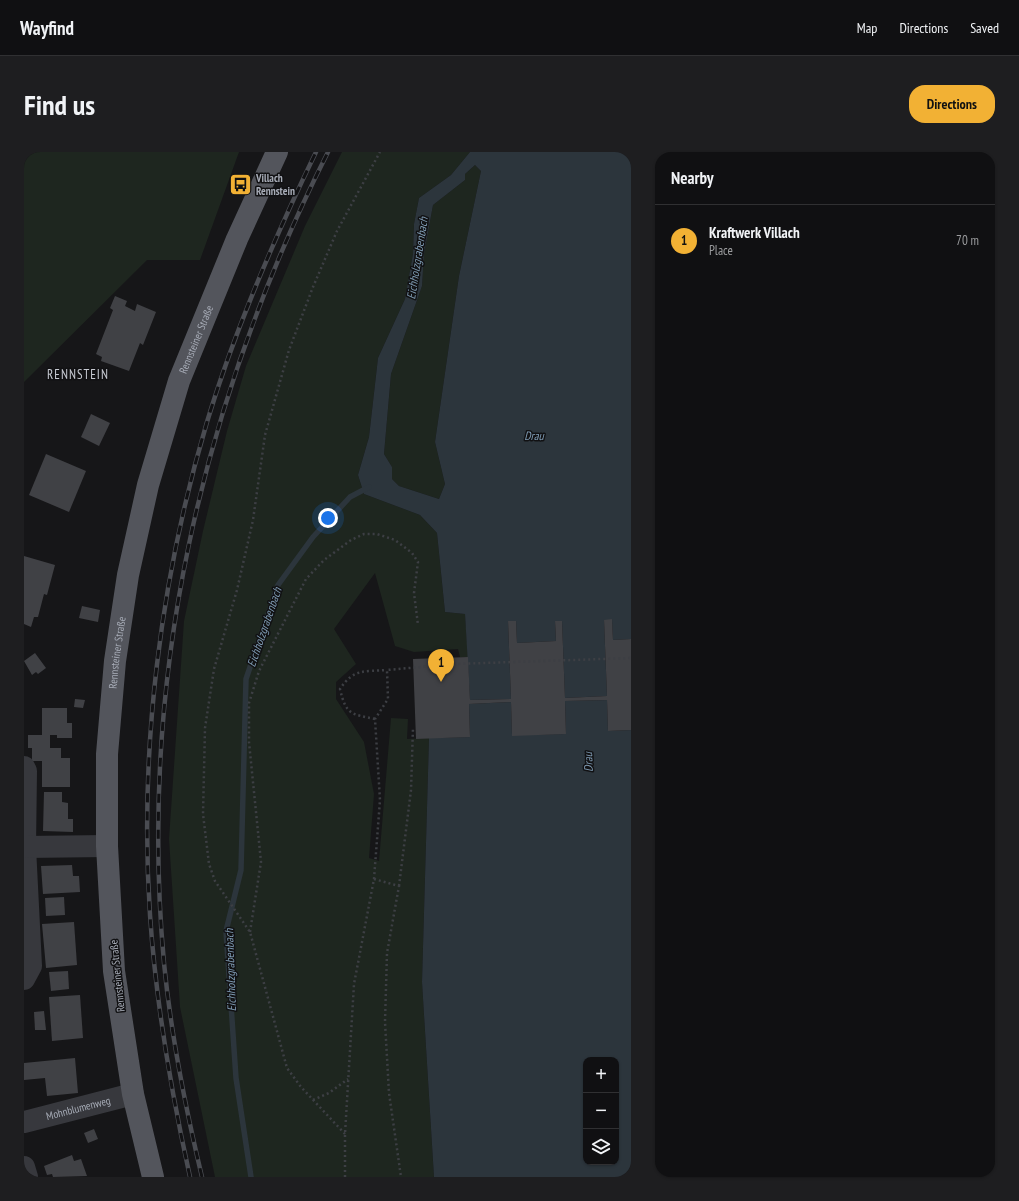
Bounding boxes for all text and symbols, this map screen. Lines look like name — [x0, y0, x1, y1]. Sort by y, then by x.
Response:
text: Wayfind — [20, 16, 74, 40]
text: Map — [857, 19, 877, 37]
text: Directions — [899, 19, 948, 37]
text: Saved — [970, 19, 999, 37]
button: Directions — [909, 85, 995, 123]
text: Find us — [24, 86, 95, 123]
text: Nearby — [671, 167, 714, 189]
bus stop icon: Villach Rennstein — [227, 171, 253, 197]
place label: Villach Rennstein — [255, 171, 295, 198]
water label: Eichholzgrabenbach — [403, 215, 431, 300]
text: Kraftwerk Villach — [709, 223, 800, 242]
text: 1 — [681, 232, 687, 249]
text: 70 m — [956, 232, 979, 249]
text: Place — [709, 242, 733, 259]
street label: Rennsteiner Straße — [176, 303, 216, 376]
district label: RENNSTEIN — [47, 366, 109, 383]
water label: Drau — [524, 428, 545, 443]
your location — [318, 508, 338, 528]
water label: Eichholzgrabenbach — [243, 585, 285, 669]
street label: Rennsteiner Straße — [106, 615, 129, 689]
pin: 1 — [428, 649, 454, 682]
water label: Drau — [580, 751, 596, 772]
water label: Eichholzgrabenbach — [221, 928, 239, 1012]
street label: Rennsteiner Straße — [106, 939, 128, 1013]
map controls — [583, 1057, 619, 1165]
button: + — [583, 1057, 619, 1093]
street label: Mohnblumenweg — [45, 1093, 112, 1123]
button: − — [583, 1093, 619, 1129]
button: layers — [583, 1129, 619, 1165]

